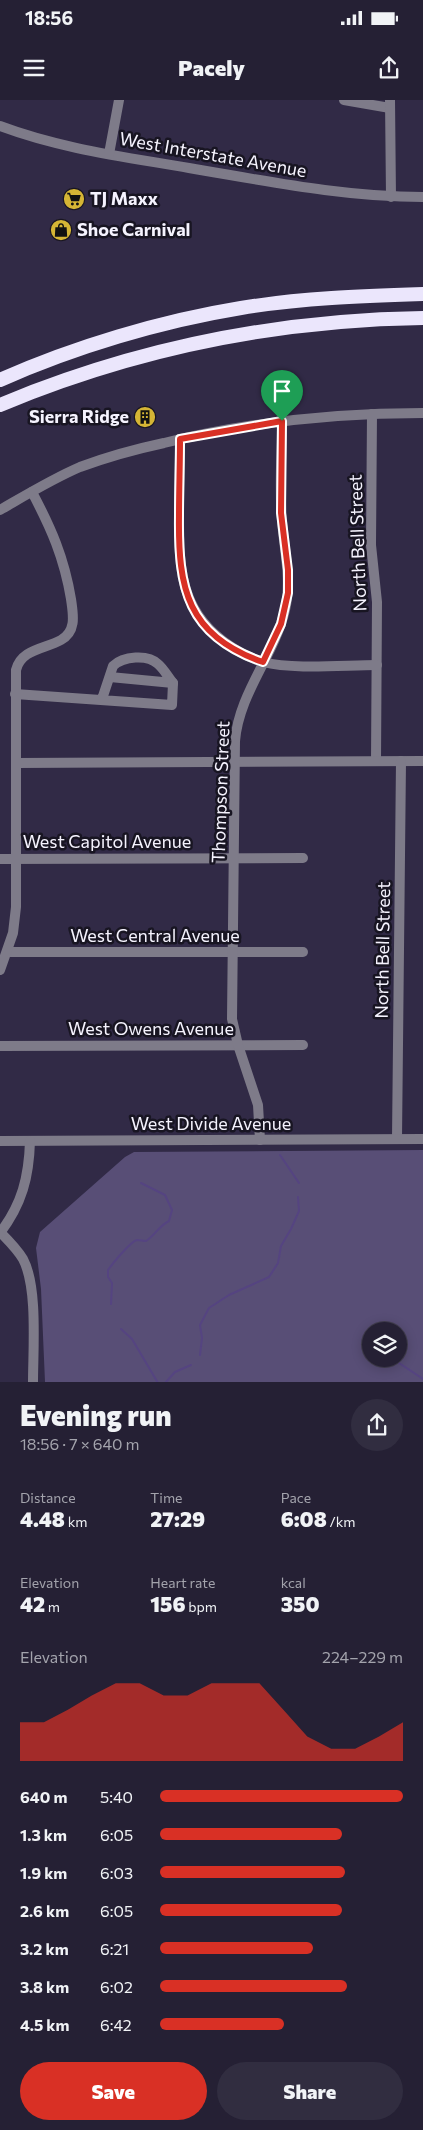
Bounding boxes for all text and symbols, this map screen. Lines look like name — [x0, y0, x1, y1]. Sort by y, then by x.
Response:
text: 18:56 — [25, 6, 73, 29]
icon: menu — [20, 54, 48, 82]
text: Pacely — [178, 54, 245, 81]
icon: share — [375, 54, 403, 82]
street label: West Interstate Avenue — [118, 127, 308, 181]
supermarket icon: TJ Maxx — [62, 187, 86, 211]
place label: TJ Maxx — [90, 187, 158, 209]
shop icon: Shoe Carnival — [49, 218, 73, 242]
place label: Shoe Carnival — [77, 218, 191, 240]
pin — [261, 370, 303, 421]
icon: arrive — [268, 377, 296, 405]
place label: Sierra Ridge — [29, 405, 129, 427]
building icon: Sierra Ridge — [133, 405, 157, 429]
street label: North Bell Street — [344, 474, 370, 612]
street label: Thompson Street — [207, 720, 233, 863]
street label: West Capitol Avenue — [23, 830, 191, 852]
street label: North Bell Street — [370, 881, 394, 1019]
street label: West Central Avenue — [70, 924, 240, 946]
street label: West Owens Avenue — [68, 1017, 234, 1039]
street label: West Divide Avenue — [131, 1112, 291, 1134]
map controls — [362, 1322, 407, 1367]
button: layers — [362, 1322, 407, 1367]
text: Evening run — [20, 1398, 172, 1432]
button: share — [351, 1399, 403, 1451]
text: 18:56 · 7 × 640 m — [20, 1434, 140, 1453]
text: Distance — [20, 1489, 76, 1506]
text: Time — [150, 1489, 183, 1506]
text: Pace — [281, 1489, 311, 1506]
text: 4.48 — [20, 1506, 65, 1531]
text: 27:29 — [150, 1506, 205, 1531]
text: 6:08 — [281, 1506, 327, 1531]
text: km — [65, 1513, 87, 1530]
text: /km — [327, 1513, 356, 1530]
text: Elevation — [20, 1574, 79, 1591]
text: Heart rate — [150, 1574, 215, 1591]
text: kcal — [281, 1574, 306, 1591]
text: 42 — [20, 1591, 45, 1616]
text: 156 — [150, 1591, 186, 1616]
text: 350 — [281, 1591, 320, 1616]
text: m — [45, 1598, 60, 1615]
text: bpm — [186, 1598, 217, 1615]
text: Elevation — [20, 1647, 88, 1666]
text: 224–229 m — [322, 1647, 403, 1666]
text: 640 m — [20, 1787, 67, 1806]
text: 5:40 — [100, 1787, 133, 1806]
text: 1.3 km — [20, 1825, 67, 1844]
text: 6:05 — [100, 1825, 133, 1844]
text: 1.9 km — [20, 1863, 67, 1882]
text: 6:03 — [100, 1863, 133, 1882]
text: 2.6 km — [20, 1901, 69, 1920]
text: 6:05 — [100, 1901, 133, 1920]
text: 3.2 km — [20, 1939, 69, 1958]
text: 6:21 — [100, 1939, 129, 1958]
text: 3.8 km — [20, 1977, 69, 1996]
text: 6:02 — [100, 1977, 133, 1996]
text: 4.5 km — [20, 2015, 70, 2034]
text: 6:42 — [100, 2015, 132, 2034]
button: Save — [20, 2062, 207, 2120]
button: Share — [217, 2062, 403, 2120]

